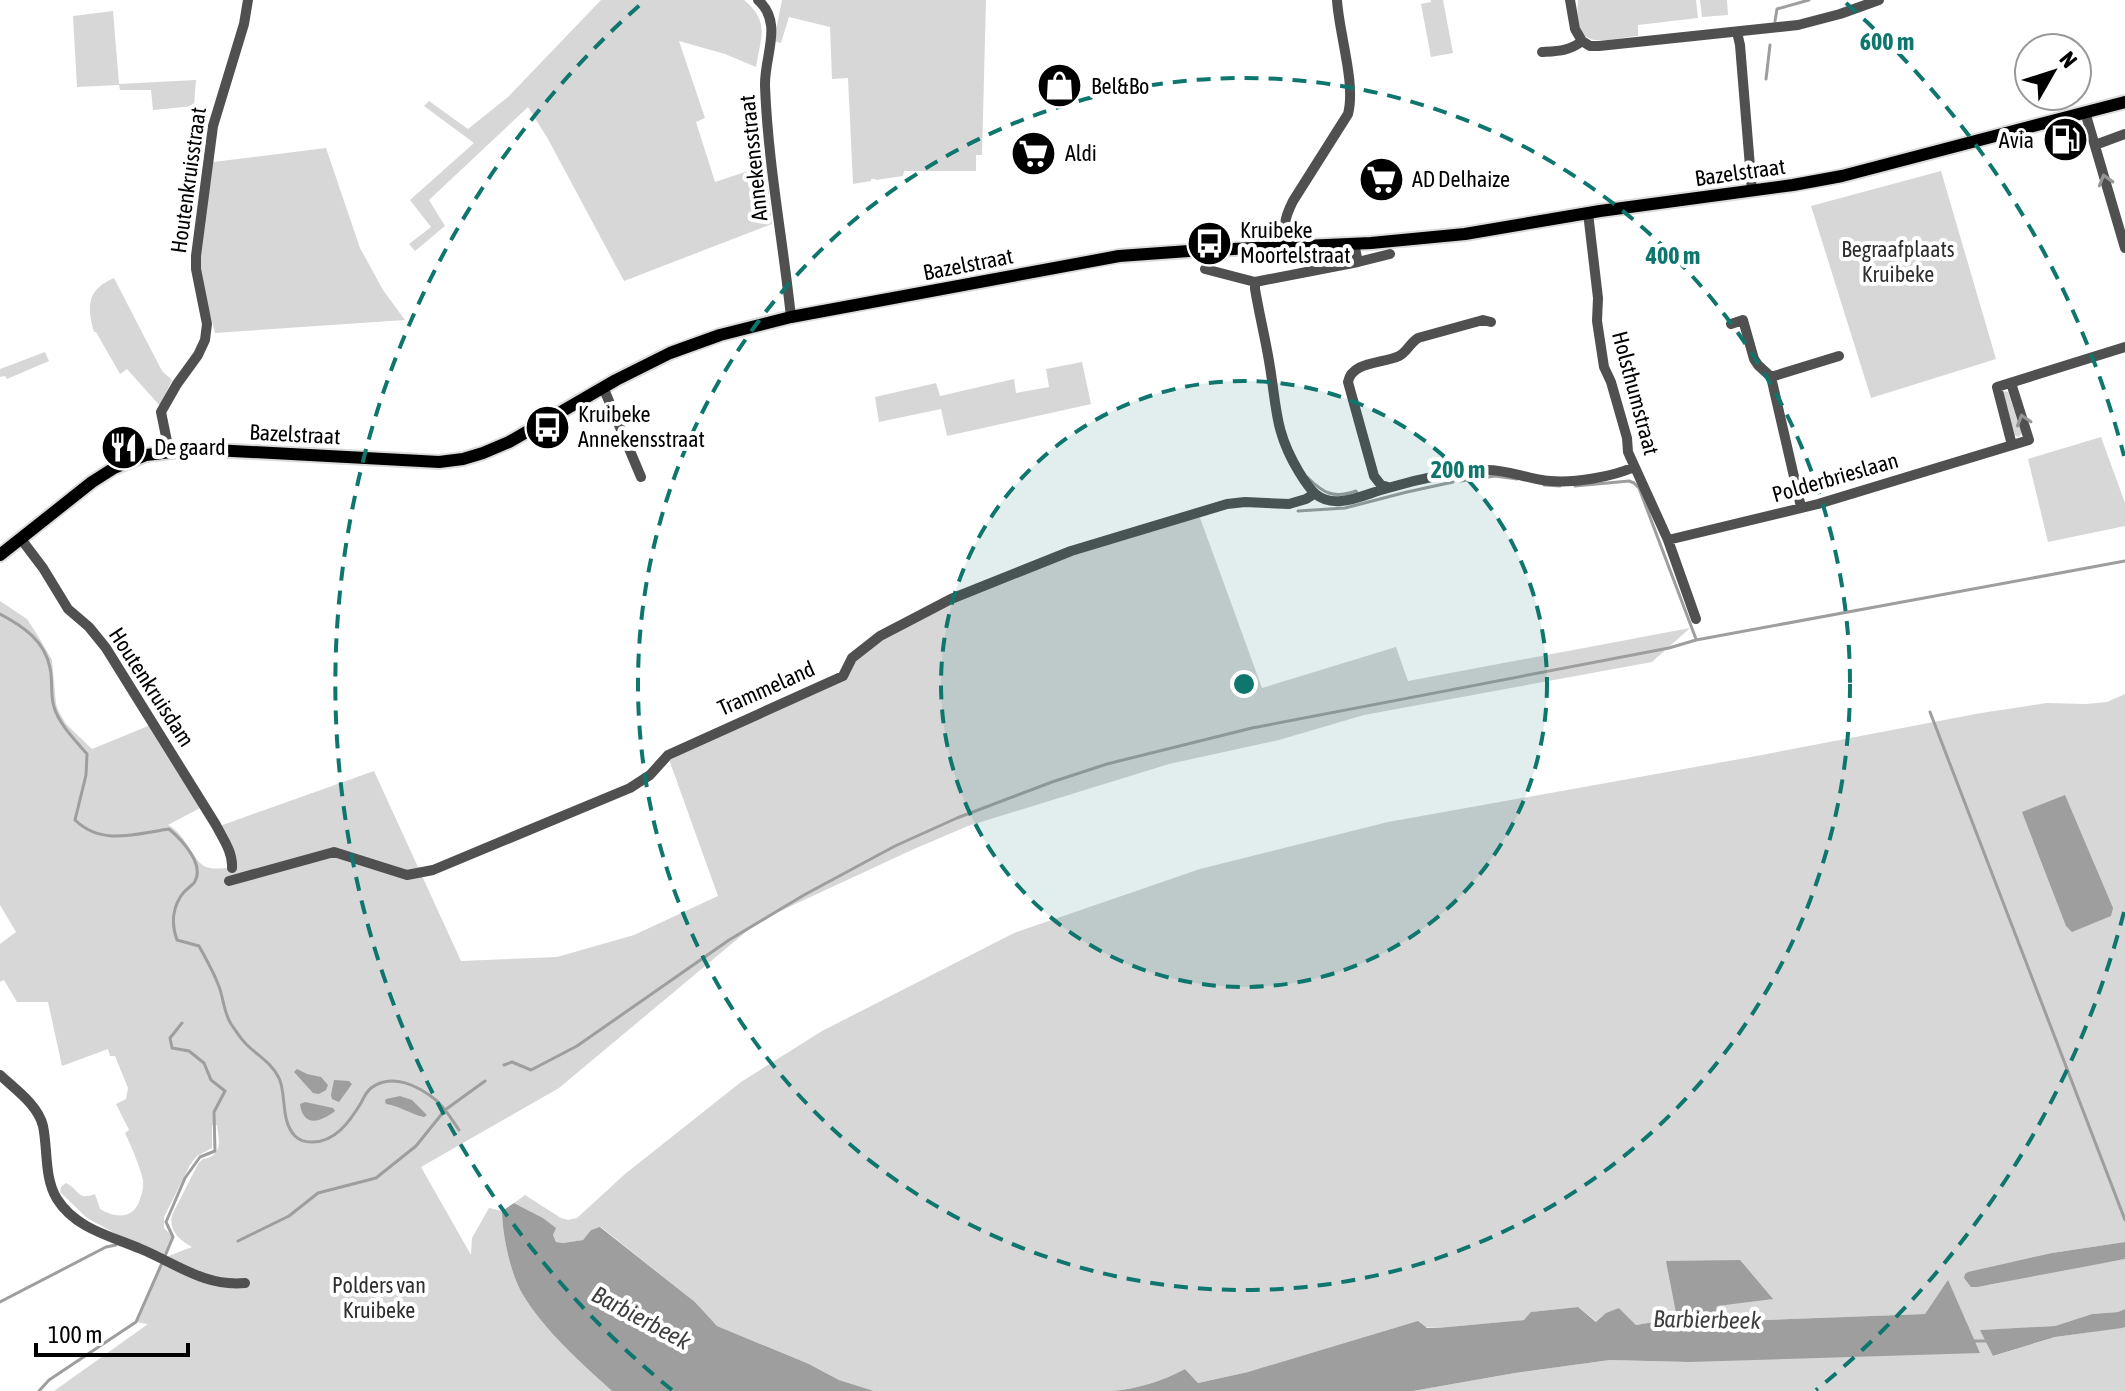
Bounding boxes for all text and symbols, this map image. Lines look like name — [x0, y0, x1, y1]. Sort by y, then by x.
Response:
text: 600 m — [1860, 28, 1914, 55]
north arrow — [2013, 32, 2093, 112]
text: N — [2054, 46, 2083, 73]
shop icon: Bel&Bo — [1036, 62, 1084, 110]
place label: Bel&Bo — [1091, 73, 1149, 99]
street label: Annekensstraat — [733, 94, 773, 222]
street label: Houtenkruisstraat — [165, 105, 211, 255]
fuel station icon: Avia — [2041, 116, 2089, 164]
place label: Avia — [1999, 127, 2034, 153]
supermarket icon: Aldi — [1010, 129, 1058, 177]
place label: Aldi — [1065, 140, 1097, 166]
street label: Bazelstraat — [1693, 153, 1787, 191]
supermarket icon: AD Delhaize — [1357, 155, 1405, 203]
place label: AD Delhaize — [1412, 166, 1510, 192]
one-way arrow — [2098, 173, 2114, 187]
place label: Kruibeke Moortelstraat — [1240, 217, 1351, 268]
bus stop icon: Kruibeke Moortelstraat — [1185, 219, 1233, 267]
park label: Begraafplaats Kruibeke — [1841, 236, 1955, 287]
text: 400 m — [1645, 242, 1700, 269]
street label: Bazelstraat — [921, 243, 1015, 285]
street label: Holsthumstraat — [1607, 328, 1665, 458]
place label: Kruibeke Annekensstraat — [578, 401, 705, 452]
bus stop icon: Kruibeke Annekensstraat — [523, 403, 571, 451]
one-way arrow — [2016, 413, 2032, 427]
street label: Bazelstraat — [249, 419, 341, 449]
restaurant icon: De gaard — [99, 423, 147, 471]
place label: De gaard — [154, 434, 226, 460]
street label: Polderbrieslaan — [1769, 447, 1901, 507]
text: 200 m — [1431, 456, 1485, 483]
street label: Houtenkruisdam — [104, 623, 200, 751]
street label: Trammeland — [713, 655, 819, 721]
centre of rings — [1230, 670, 1258, 698]
park label: Polders van Kruibeke — [332, 1272, 426, 1323]
water label: Barbierbeek — [587, 1280, 696, 1355]
water label: Barbierbeek — [1653, 1305, 1762, 1334]
scale bar — [36, 1307, 188, 1357]
text: 100 m — [48, 1321, 102, 1348]

